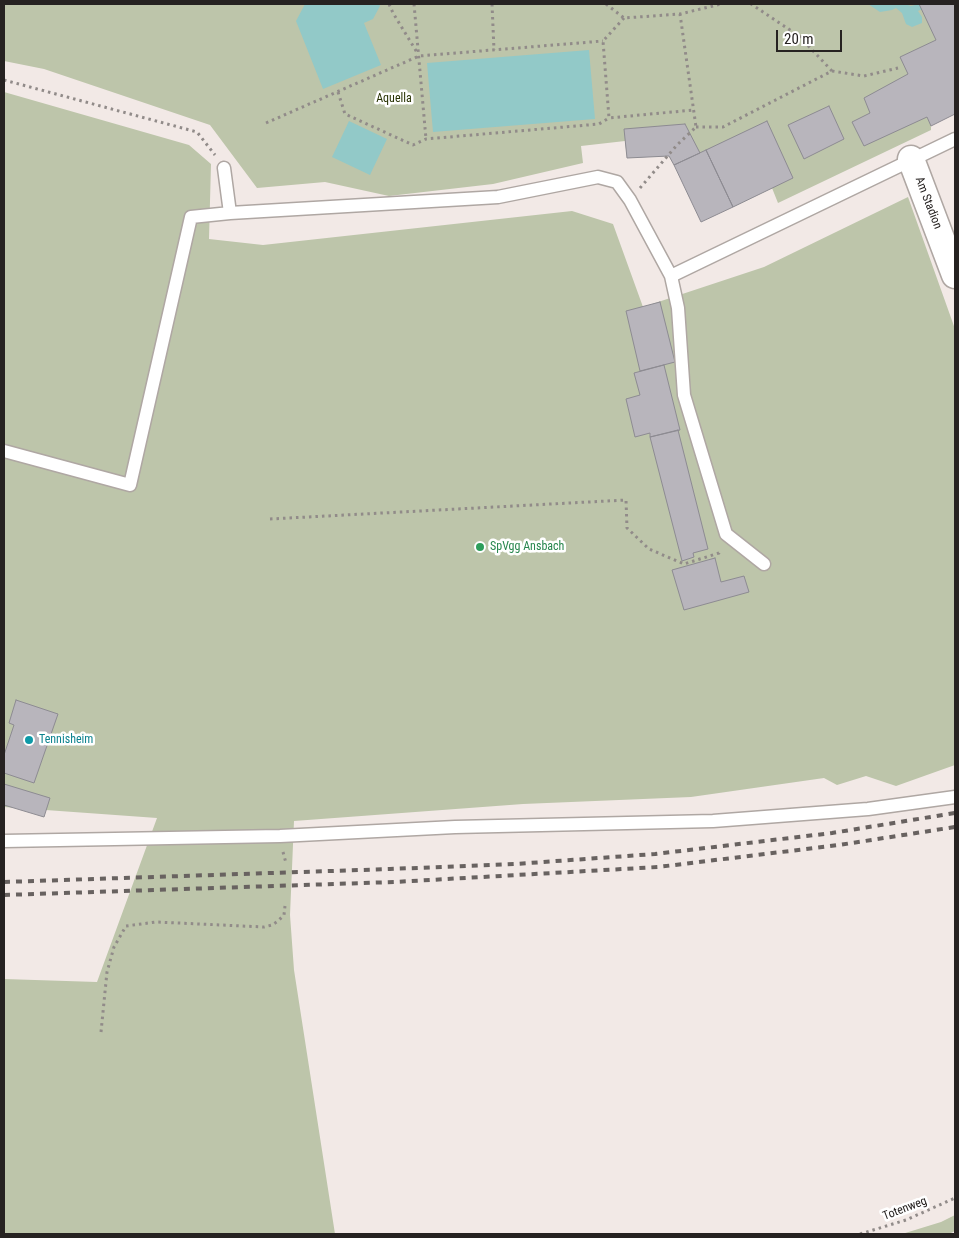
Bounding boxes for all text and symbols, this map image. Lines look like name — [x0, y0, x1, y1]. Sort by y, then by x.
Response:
scale bar — [779, 20, 845, 52]
text: 20 m — [784, 30, 814, 48]
park label: Aquella — [376, 92, 412, 106]
street label: Am Stadion — [911, 175, 945, 231]
place label: SpVgg Ansbach — [490, 540, 564, 554]
marker: SpVgg Ansbach — [474, 541, 486, 553]
place label: Tennisheim — [39, 733, 93, 747]
marker: Tennisheim — [23, 734, 35, 746]
street label: Totenweg — [881, 1194, 929, 1224]

